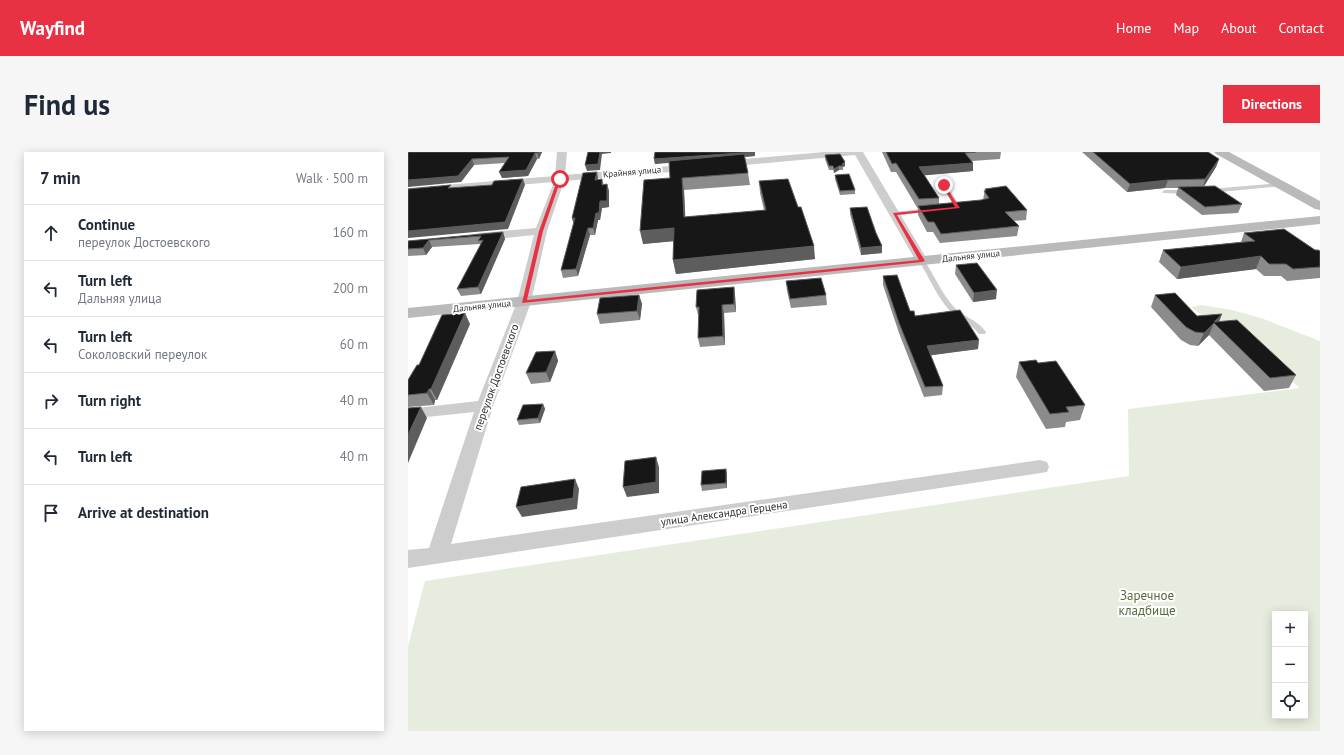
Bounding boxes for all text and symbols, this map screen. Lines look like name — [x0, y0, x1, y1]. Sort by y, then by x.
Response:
text: Wayfind — [20, 16, 85, 40]
text: Home — [1116, 19, 1151, 37]
text: Map — [1173, 19, 1199, 37]
text: About — [1221, 19, 1257, 37]
text: Contact — [1279, 19, 1324, 37]
button: Directions — [1223, 85, 1320, 123]
text: Find us — [24, 86, 110, 123]
street label: Крайняя улица — [602, 163, 662, 180]
text: 7 min — [40, 167, 81, 189]
text: Walk · 500 m — [296, 170, 368, 187]
route start — [551, 170, 569, 188]
route end — [935, 176, 953, 194]
text: Continue — [78, 215, 135, 234]
icon: ahead — [40, 222, 62, 244]
text: 160 m — [333, 224, 368, 241]
text: переулок Достоевского — [78, 234, 210, 251]
street label: Дальняя улица — [942, 247, 1000, 264]
text: Turn left — [78, 271, 132, 290]
icon: left — [40, 278, 62, 300]
text: 200 m — [333, 280, 368, 297]
text: Дальняя улица — [78, 290, 162, 307]
street label: Дальняя улица — [453, 297, 511, 314]
street label: переулок Достоевского — [470, 322, 522, 432]
text: Turn left — [78, 327, 132, 346]
icon: left — [40, 334, 62, 356]
text: 60 m — [340, 336, 368, 353]
text: Соколовский переулок — [78, 346, 207, 363]
icon: right — [40, 390, 62, 412]
text: Turn right — [78, 391, 141, 410]
text: 40 m — [340, 392, 368, 409]
icon: left — [40, 446, 62, 468]
text: Turn left — [78, 447, 132, 466]
text: 40 m — [340, 448, 368, 465]
street label: улица Александра Герцена — [660, 497, 788, 529]
icon: arrive — [40, 502, 62, 524]
text: Arrive at destination — [78, 503, 209, 522]
park label: Заречное кладбище — [1118, 587, 1176, 619]
map controls — [1272, 611, 1308, 719]
button: + — [1272, 611, 1308, 647]
button: − — [1272, 647, 1308, 683]
button: locate — [1272, 683, 1308, 719]

